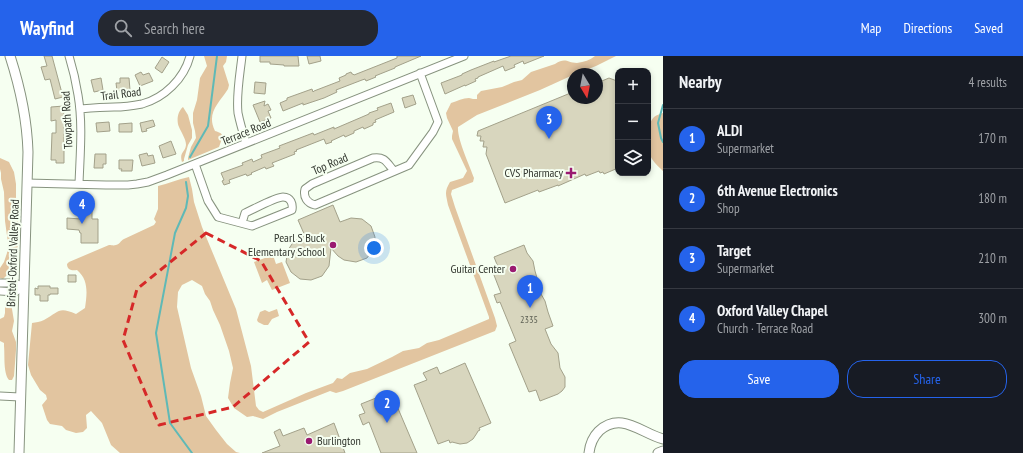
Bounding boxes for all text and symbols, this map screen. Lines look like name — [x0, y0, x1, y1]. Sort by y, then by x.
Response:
search box — [98, 10, 378, 46]
text: Wayfind — [20, 16, 74, 40]
icon: search — [112, 17, 134, 39]
text: Search here — [144, 19, 205, 38]
text: Map — [861, 19, 881, 37]
text: Directions — [903, 19, 952, 37]
text: Saved — [974, 19, 1003, 37]
north arrow — [567, 68, 603, 104]
map controls — [615, 68, 651, 176]
button: + — [615, 68, 651, 104]
text: Nearby — [679, 71, 722, 93]
text: 4 results — [968, 74, 1007, 91]
street label: Trail Road — [100, 84, 142, 103]
street label: Towpath Road — [57, 91, 76, 149]
button: − — [615, 104, 651, 140]
pin: 3 — [536, 106, 562, 139]
street label: Terrace Road — [219, 115, 273, 148]
text: ALDI — [717, 121, 742, 140]
text: 1 — [689, 130, 695, 147]
text: 170 m — [978, 130, 1007, 147]
button: layers — [615, 140, 651, 176]
text: Supermarket — [717, 140, 774, 157]
street label: Top Road — [310, 149, 350, 178]
place label: CVS Pharmacy — [505, 165, 563, 180]
marker: CVS Pharmacy — [566, 168, 576, 178]
text: 6th Avenue Electronics — [717, 181, 838, 200]
text: 2 — [689, 190, 695, 207]
text: 180 m — [978, 190, 1007, 207]
pin: 4 — [69, 191, 95, 224]
street label: Bristol-Oxford Valley Road — [3, 199, 22, 307]
text: Shop — [717, 200, 740, 217]
place label: Pearl S Buck Elementary School — [248, 230, 325, 259]
your location — [364, 238, 384, 258]
marker: Pearl S Buck Elementary School — [328, 240, 338, 250]
text: Target — [717, 241, 751, 260]
text: 3 — [689, 250, 695, 267]
text: 210 m — [978, 250, 1007, 267]
text: Supermarket — [717, 260, 774, 277]
place label: Guitar Center — [451, 261, 506, 276]
marker: Guitar Center — [508, 264, 518, 274]
pin: 1 — [517, 275, 543, 308]
text: Oxford Valley Chapel — [717, 301, 828, 320]
text: 4 — [689, 310, 695, 327]
text: 300 m — [978, 310, 1007, 327]
house number: 2335 — [520, 313, 538, 326]
text: Church · Terrace Road — [717, 320, 813, 337]
button: Save — [679, 360, 839, 398]
button: Share — [847, 360, 1007, 398]
pin: 2 — [374, 390, 400, 423]
place label: Burlington — [317, 433, 361, 448]
marker: Burlington — [304, 436, 314, 446]

